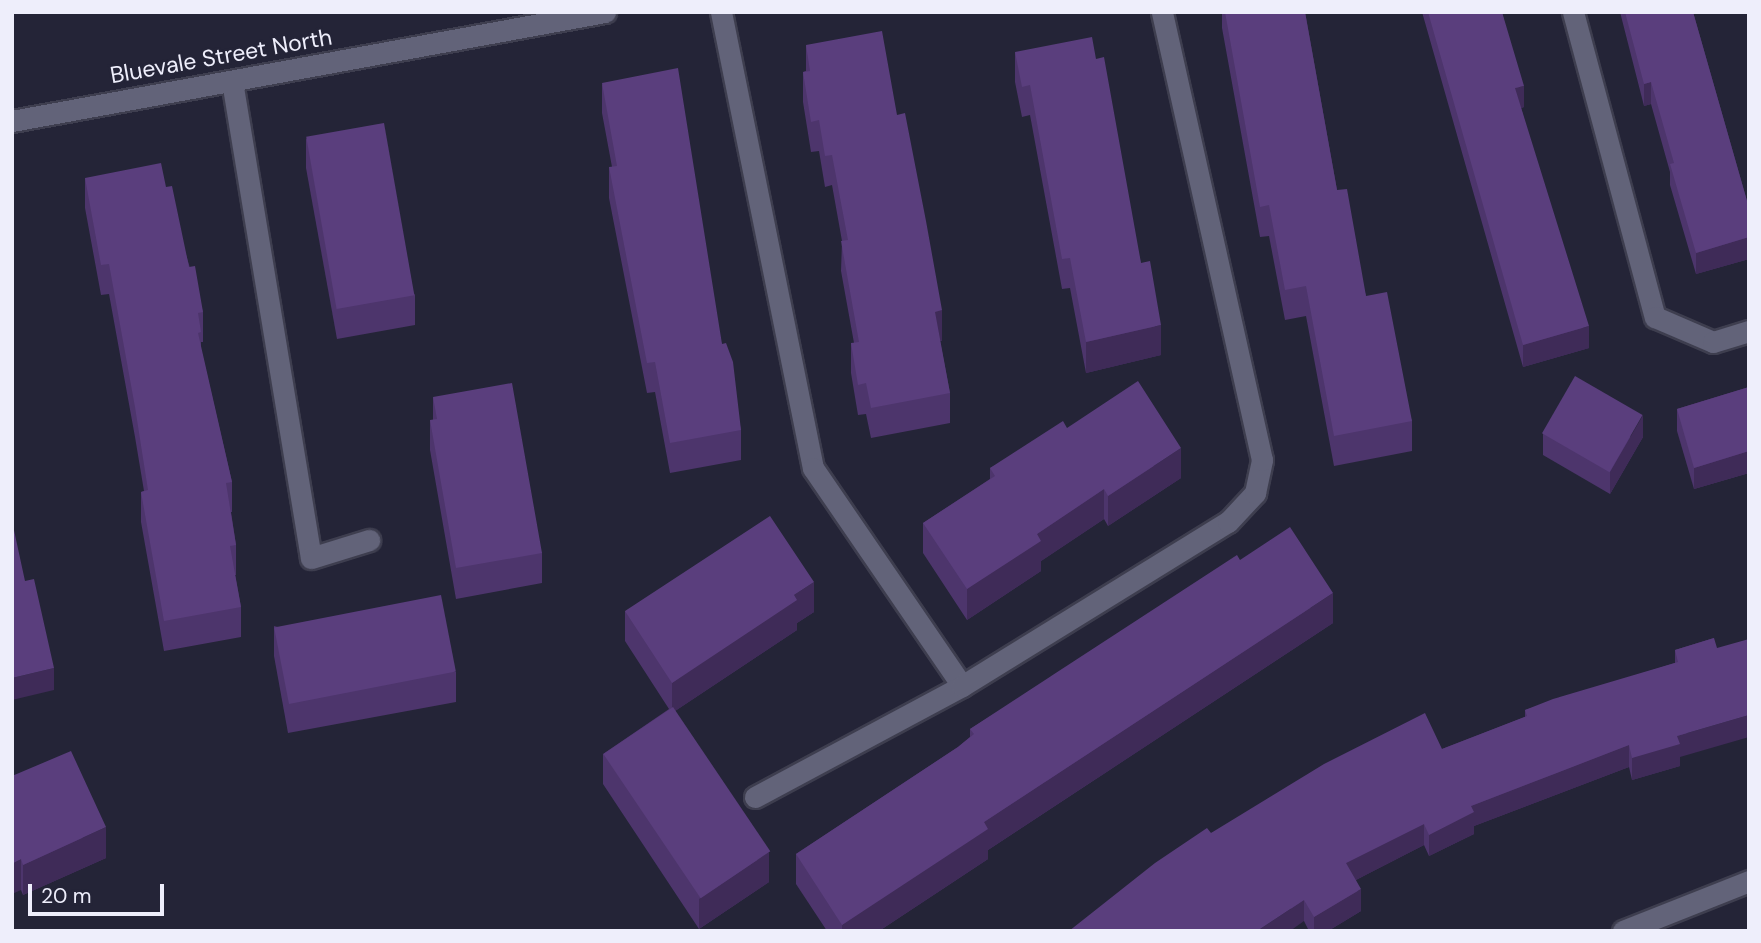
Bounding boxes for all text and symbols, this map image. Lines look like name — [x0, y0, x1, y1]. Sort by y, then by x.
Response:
street label: Bluevale Street North — [108, 23, 334, 89]
scale bar — [32, 870, 168, 914]
text: 20 m — [41, 882, 92, 910]

